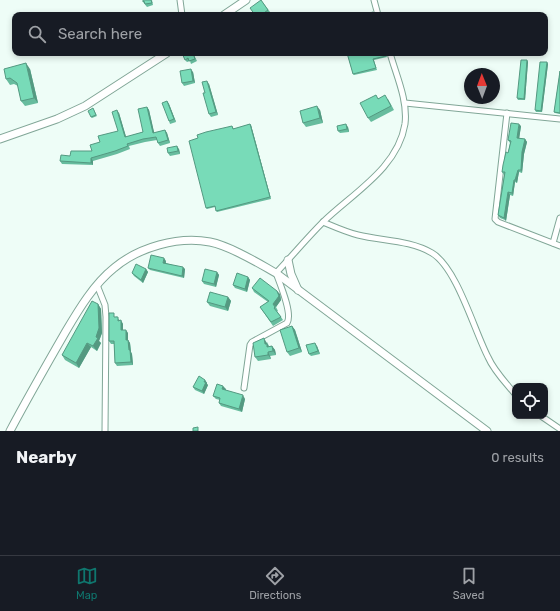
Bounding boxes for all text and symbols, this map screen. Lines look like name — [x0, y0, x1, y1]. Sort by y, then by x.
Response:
search box — [12, 12, 548, 56]
icon: search — [26, 23, 48, 45]
text: Search here — [58, 25, 142, 43]
north arrow — [464, 68, 500, 104]
map controls — [512, 383, 548, 419]
button: locate — [512, 383, 548, 419]
text: Nearby — [16, 447, 77, 467]
text: 0 results — [491, 450, 544, 465]
tab: Map — [76, 565, 98, 602]
tab: Directions — [249, 565, 301, 602]
tab: Saved — [453, 565, 484, 602]

